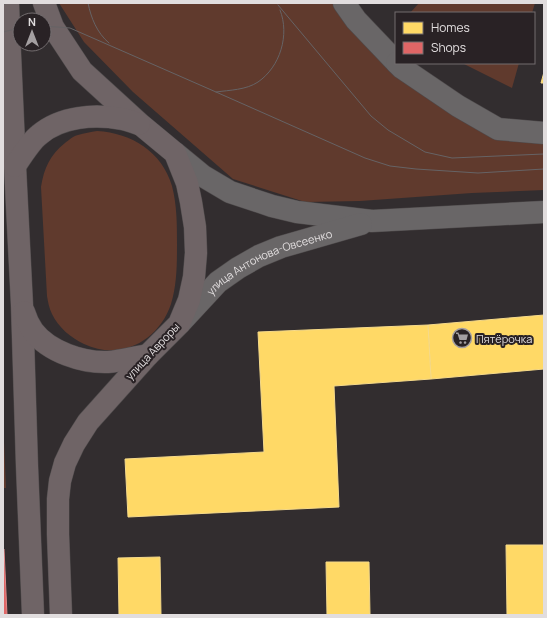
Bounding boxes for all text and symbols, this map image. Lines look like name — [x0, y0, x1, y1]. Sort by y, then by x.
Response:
north arrow — [12, 12, 52, 52]
legend — [395, 12, 535, 64]
text: N — [28, 14, 36, 29]
text: Homes — [431, 19, 470, 36]
text: Shops — [431, 39, 466, 56]
street label: улица Антонова-Овсеенко — [202, 225, 334, 298]
street label: улица Авроры — [122, 319, 182, 383]
supermarket icon: Пятёрочка — [451, 327, 473, 349]
place label: Пятёрочка — [476, 331, 532, 346]

